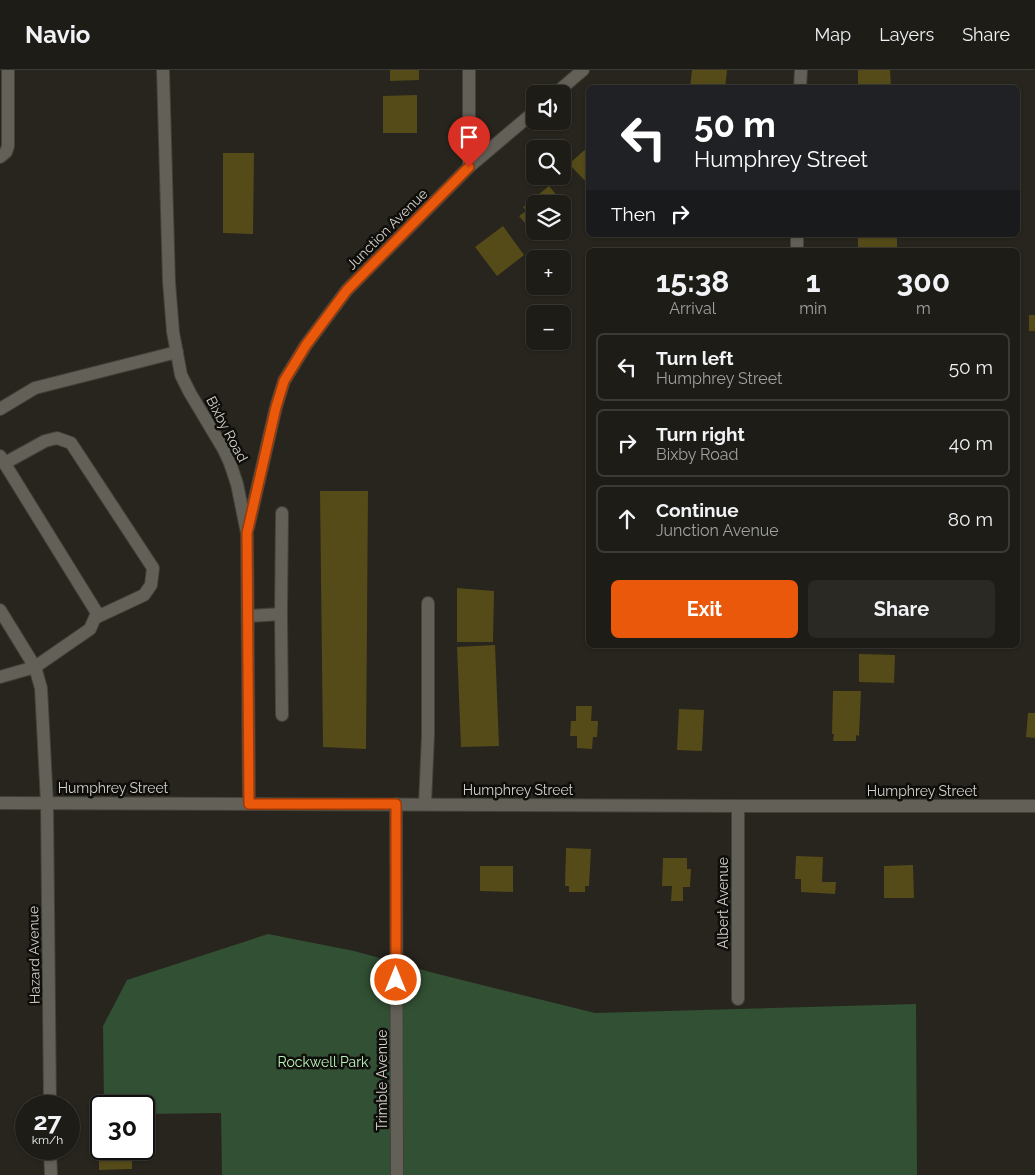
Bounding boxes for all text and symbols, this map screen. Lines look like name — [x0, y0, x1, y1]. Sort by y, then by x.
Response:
text: Navio — [25, 20, 90, 49]
text: Map — [815, 24, 851, 45]
text: Layers — [879, 24, 934, 45]
text: Share — [962, 24, 1010, 45]
map controls — [526, 85, 571, 350]
button: sound — [526, 85, 571, 130]
text: 50 m — [694, 104, 776, 145]
icon: left — [611, 105, 676, 170]
pin — [448, 116, 490, 167]
icon: arrive — [455, 123, 483, 151]
button: search — [526, 140, 571, 185]
text: Humphrey Street — [694, 146, 868, 172]
street label: Junction Avenue — [343, 185, 431, 273]
button: layers — [526, 195, 571, 240]
icon: right — [666, 200, 694, 228]
text: Then — [611, 203, 656, 225]
button: + — [526, 250, 571, 295]
text: 15:38 — [656, 264, 730, 299]
text: 1 — [806, 264, 820, 299]
text: 300 — [897, 264, 950, 299]
text: Arrival — [669, 299, 716, 318]
text: min — [799, 299, 827, 318]
text: m — [916, 299, 931, 318]
button: − — [526, 305, 571, 350]
text: Turn left — [656, 347, 733, 369]
icon: left — [613, 353, 641, 381]
text: 50 m — [949, 356, 993, 378]
text: Humphrey Street — [656, 369, 782, 388]
street label: Bixby Road — [203, 393, 251, 465]
text: Turn right — [656, 423, 745, 445]
icon: right — [613, 429, 641, 457]
text: 40 m — [949, 432, 993, 454]
text: Bixby Road — [656, 445, 739, 464]
text: Continue — [656, 499, 739, 521]
icon: ahead — [613, 505, 641, 533]
text: 80 m — [948, 508, 993, 530]
text: Junction Avenue — [656, 521, 779, 540]
button: Exit — [611, 580, 798, 638]
button: Share — [808, 580, 995, 638]
street label: Humphrey Street — [58, 780, 169, 796]
street label: Humphrey Street — [463, 782, 574, 798]
street label: Humphrey Street — [867, 783, 978, 799]
street label: Albert Avenue — [715, 857, 731, 949]
street label: Hazard Avenue — [25, 906, 43, 1004]
position arrow — [369, 953, 421, 1005]
street label: Trimble Avenue — [374, 1029, 390, 1131]
park label: Rockwell Park — [277, 1054, 369, 1070]
speed limit sign: 30 — [90, 1095, 155, 1160]
text: 27 — [33, 1106, 62, 1136]
text: km/h — [32, 1133, 63, 1147]

